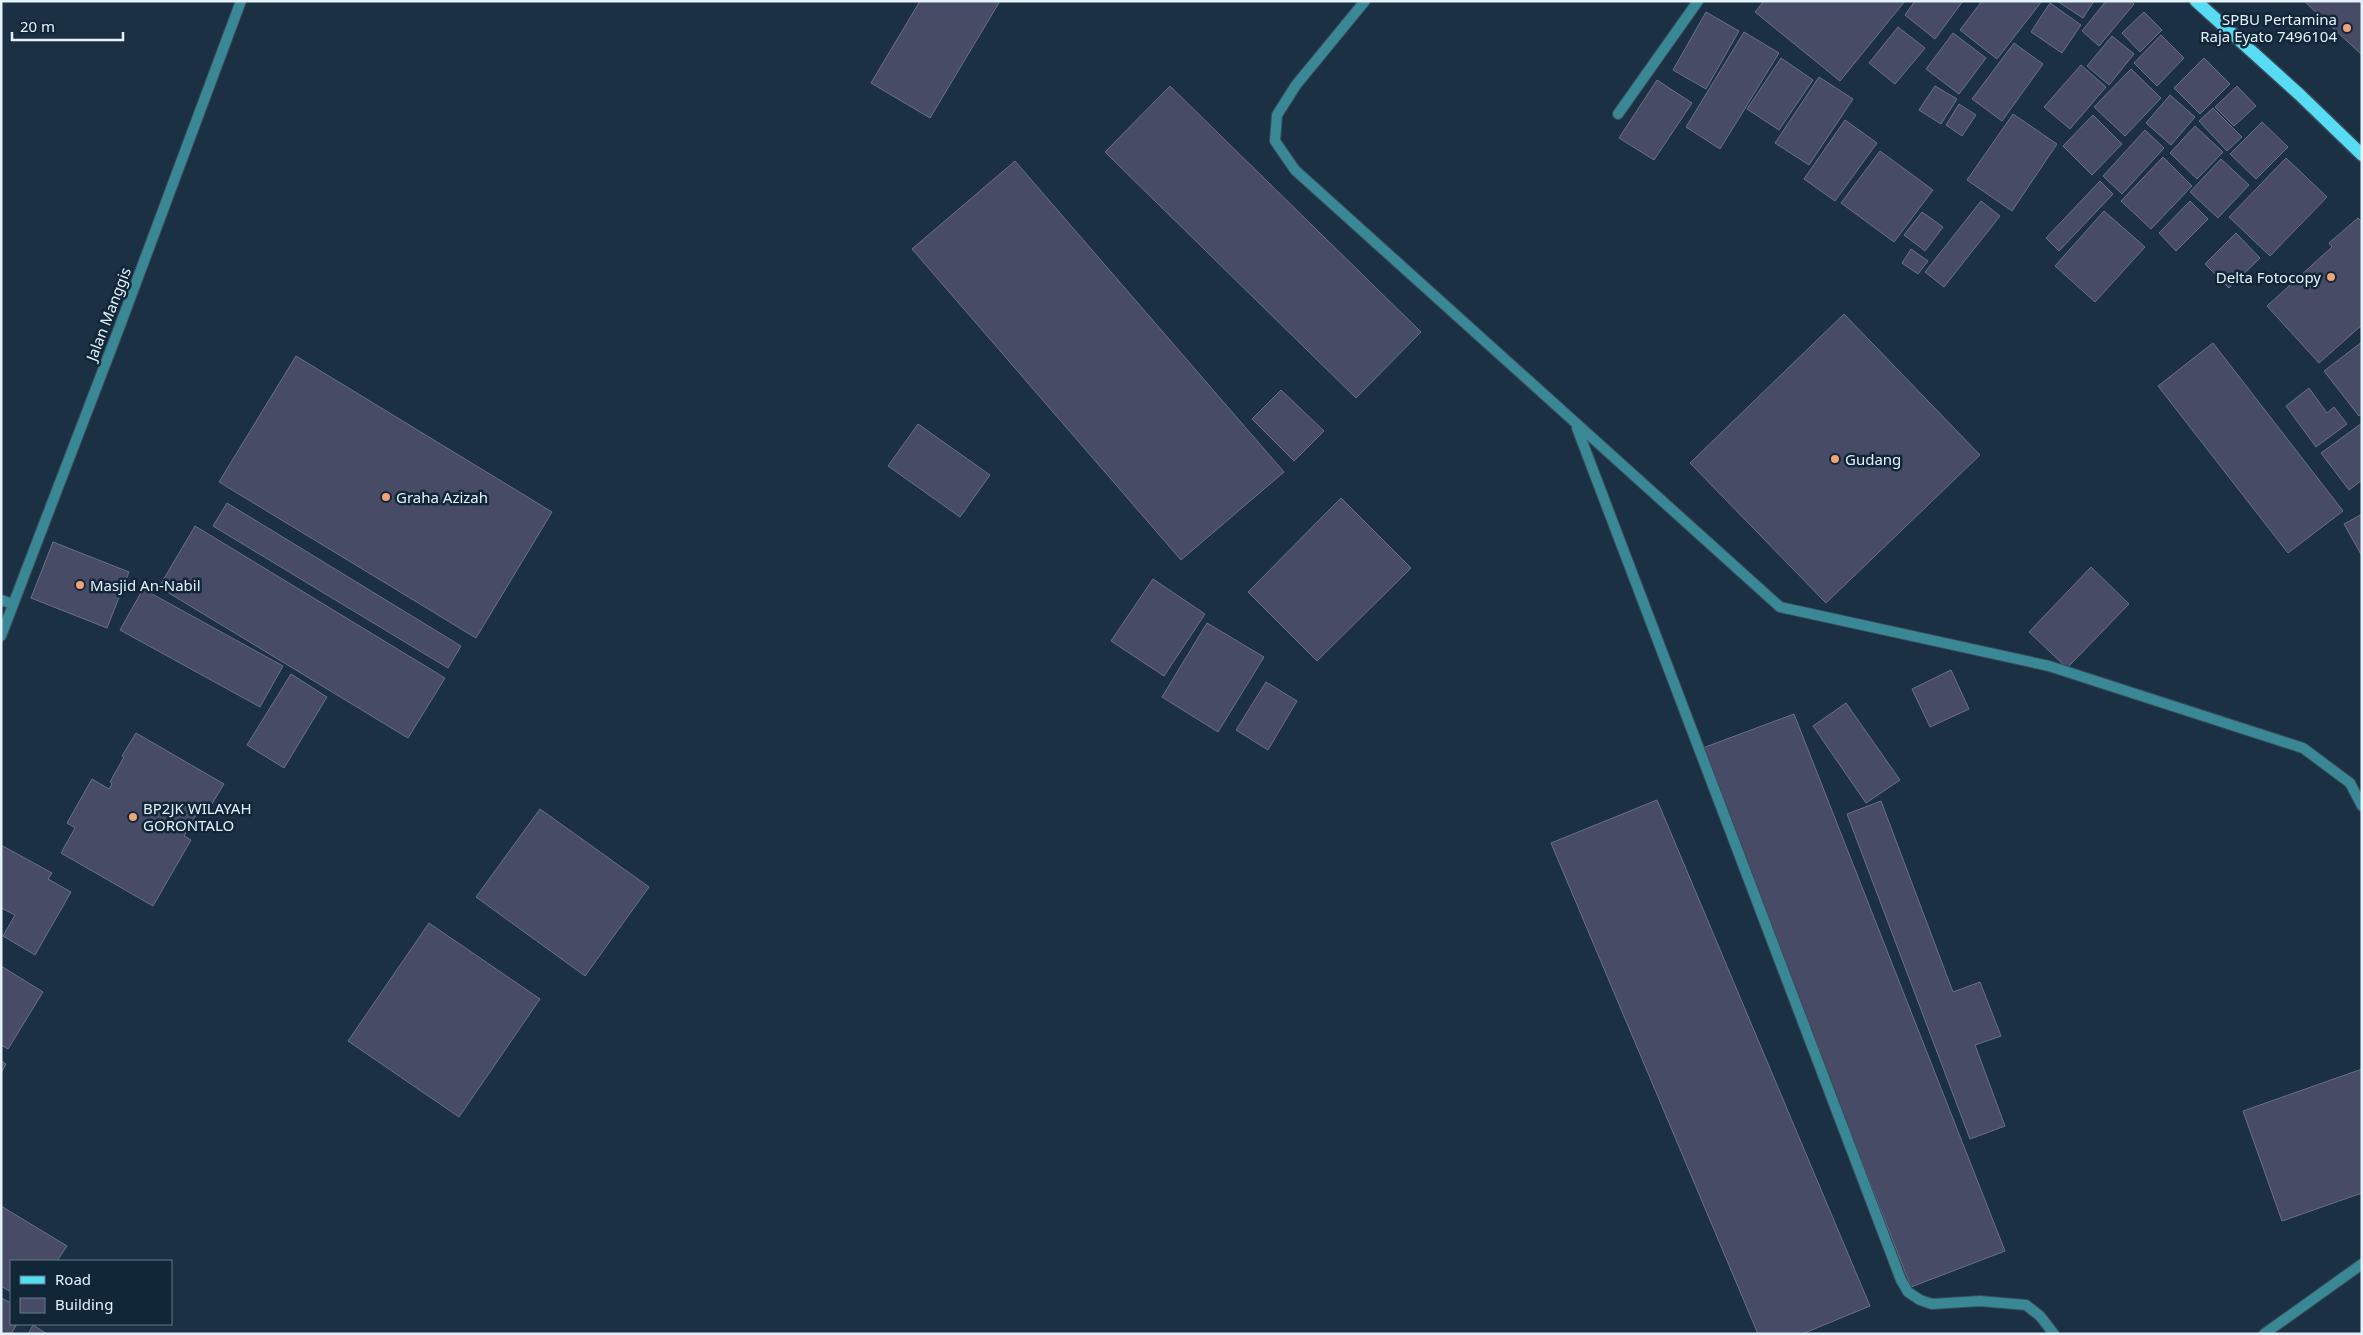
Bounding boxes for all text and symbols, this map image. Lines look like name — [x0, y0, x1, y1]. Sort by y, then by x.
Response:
place label: SPBU Pertamina Raja Eyato 7496104 — [2200, 9, 2337, 46]
scale bar — [12, 10, 124, 42]
text: 20 m — [20, 16, 55, 36]
marker: SPBU Pertamina Raja Eyato 7496104 — [2341, 22, 2353, 34]
street label: Jalan Manggis — [80, 264, 135, 366]
place label: Delta Fotocopy — [2216, 267, 2321, 287]
marker: Delta Fotocopy — [2325, 271, 2337, 283]
place label: Gudang — [1845, 449, 1901, 469]
marker: Gudang — [1829, 453, 1841, 465]
place label: Graha Azizah — [396, 487, 488, 507]
marker: Graha Azizah — [380, 491, 392, 503]
place label: Masjid An-Nabil — [90, 575, 201, 595]
marker: Masjid An-Nabil — [74, 579, 86, 591]
place label: BP2JK WILAYAH GORONTALO — [143, 798, 252, 835]
marker: BP2JK WILAYAH GORONTALO — [127, 811, 139, 823]
legend — [10, 1260, 172, 1325]
text: Road — [55, 1269, 91, 1289]
text: Building — [55, 1294, 113, 1314]

